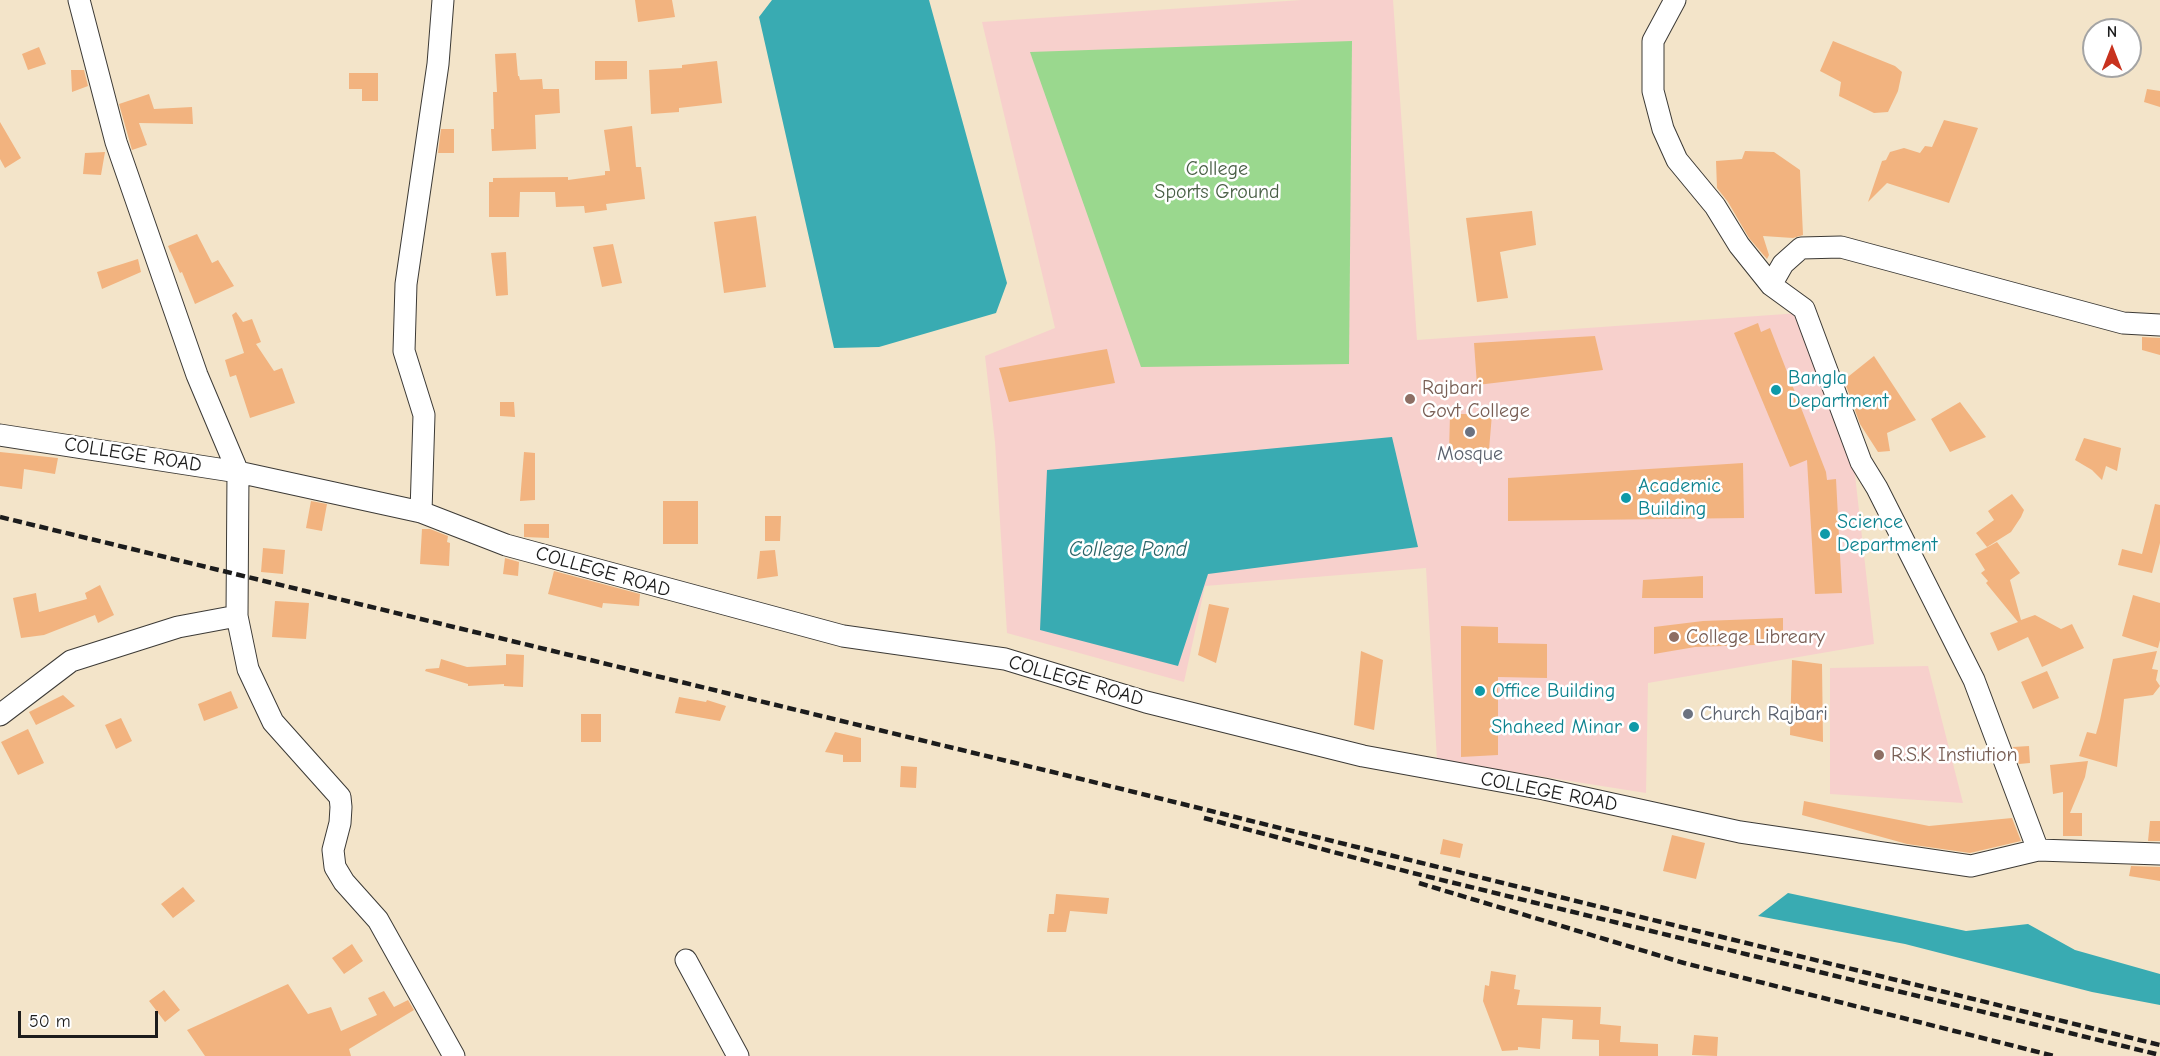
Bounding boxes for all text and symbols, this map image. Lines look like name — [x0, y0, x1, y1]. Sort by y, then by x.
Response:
north arrow — [2082, 18, 2142, 78]
text: N — [2107, 23, 2117, 41]
park label: College Sports Ground — [1154, 157, 1280, 204]
place label: Bangla Department — [1788, 366, 1889, 413]
place label: Rajbari Govt College — [1422, 376, 1530, 423]
marker: Bangla Department — [1769, 383, 1783, 397]
marker: Rajbari Govt College — [1403, 392, 1417, 406]
marker: Mosque — [1463, 425, 1477, 439]
street label: COLLEGE ROAD — [62, 432, 204, 478]
place label: Mosque — [1437, 442, 1503, 466]
place label: Academic Building — [1638, 474, 1721, 521]
marker: Academic Building — [1619, 491, 1633, 505]
place label: Science Department — [1837, 510, 1938, 557]
marker: Science Department — [1818, 527, 1832, 541]
water label: College Pond — [1069, 537, 1187, 563]
street label: COLLEGE ROAD — [533, 541, 673, 603]
place label: College Libreary — [1686, 625, 1825, 649]
marker: College Libreary — [1667, 630, 1681, 644]
street label: COLLEGE ROAD — [1006, 650, 1146, 712]
place label: Office Building — [1492, 679, 1615, 703]
marker: Office Building — [1473, 684, 1487, 698]
place label: Church Rajbari — [1700, 702, 1828, 726]
marker: Church Rajbari — [1681, 707, 1695, 721]
place label: Shaheed Minar — [1491, 715, 1622, 739]
marker: Shaheed Minar — [1627, 720, 1641, 734]
place label: R.S.K Instiution — [1891, 743, 2018, 767]
marker: R.S.K Instiution — [1872, 748, 1886, 762]
street label: COLLEGE ROAD — [1478, 767, 1620, 817]
scale bar — [21, 999, 160, 1037]
text: 50 m — [29, 1011, 71, 1032]

